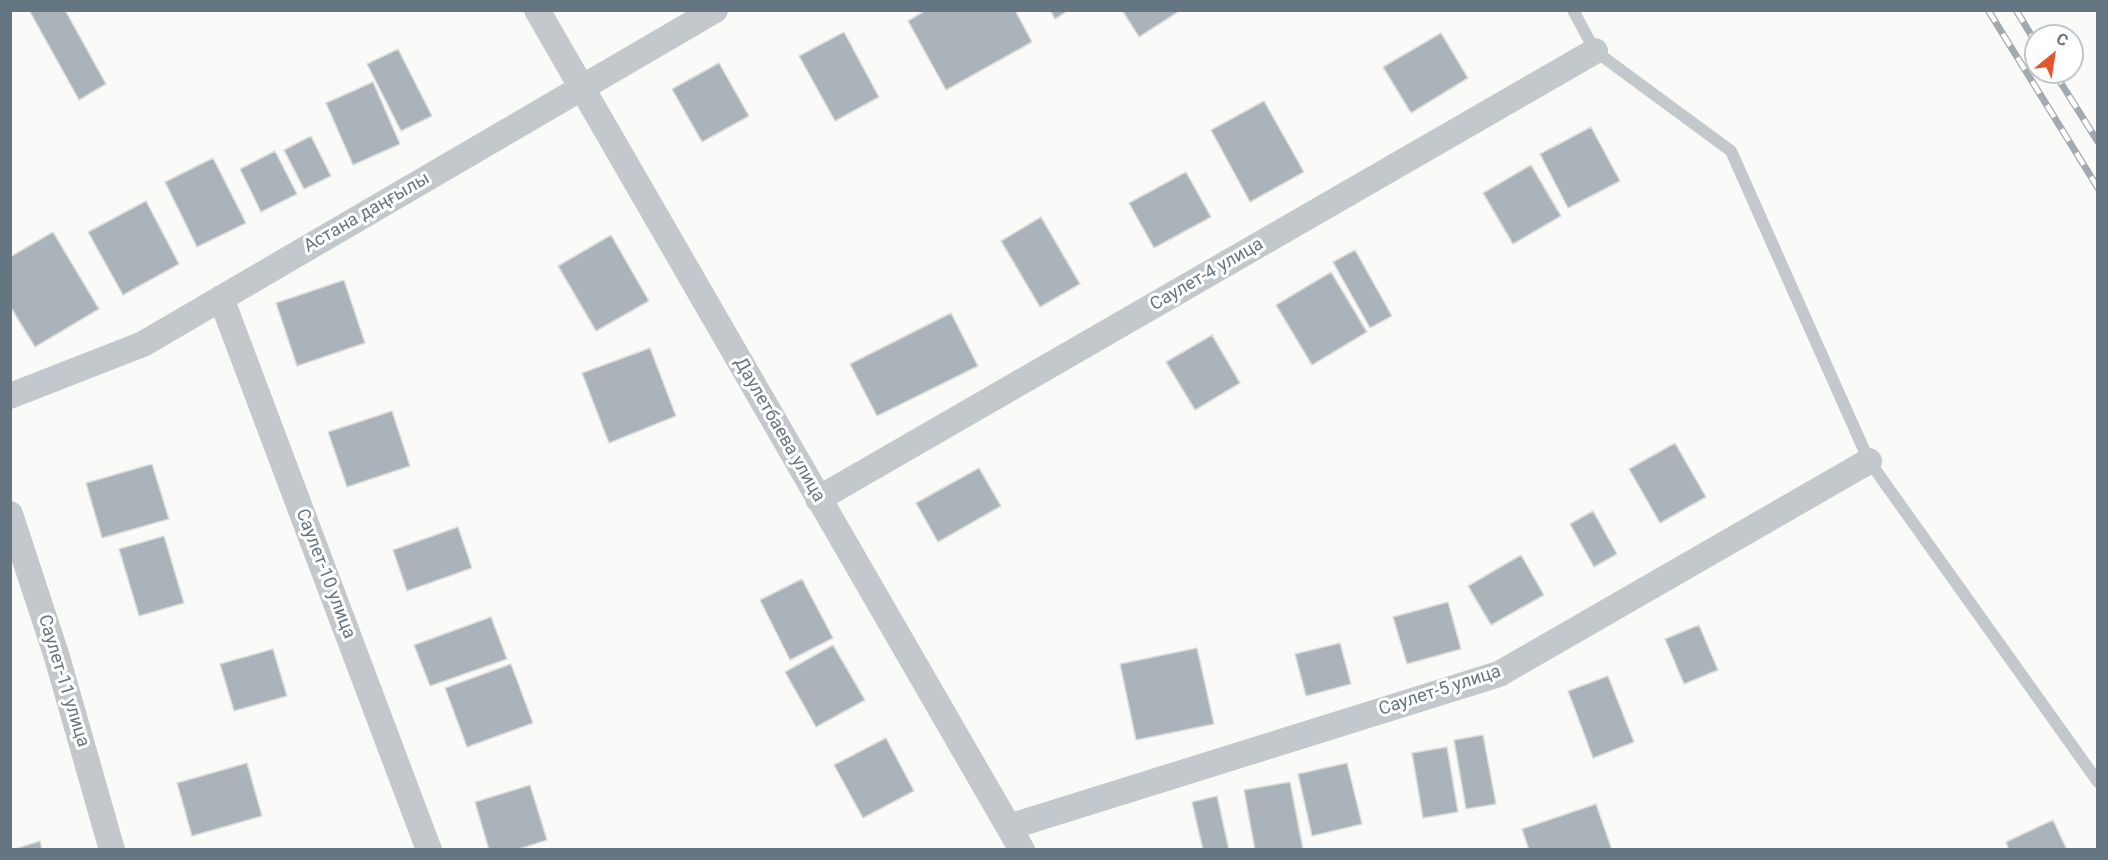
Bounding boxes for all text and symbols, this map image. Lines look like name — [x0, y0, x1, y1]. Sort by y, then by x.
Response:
north arrow — [2024, 24, 2084, 84]
text: С — [2053, 29, 2072, 51]
street label: Астана даңғылы — [300, 168, 434, 258]
street label: Саулет-4 улица — [1147, 234, 1267, 316]
street label: Даулетбаева улица — [729, 354, 829, 506]
street label: Саулет-10 улица — [290, 506, 360, 642]
street label: Саулет-11 улица — [33, 612, 93, 750]
street label: Саулет-5 улица — [1376, 661, 1504, 721]

